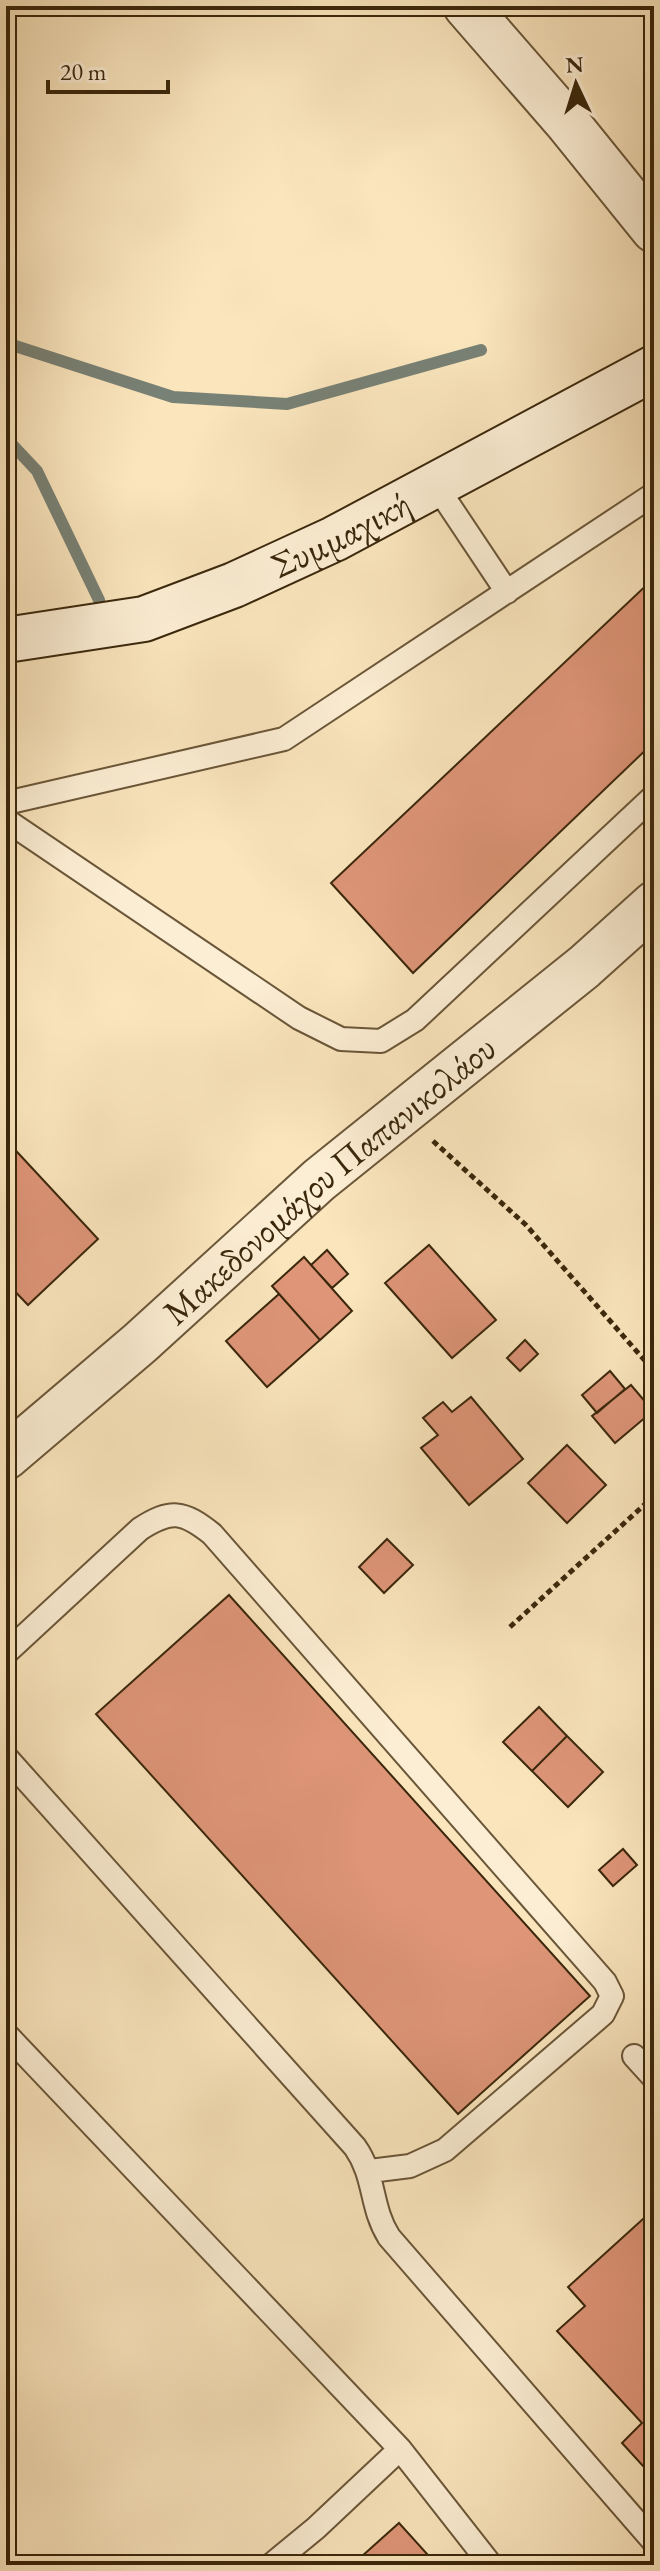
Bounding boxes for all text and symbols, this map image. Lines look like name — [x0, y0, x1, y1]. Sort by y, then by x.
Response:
scale bar — [48, 44, 168, 94]
north arrow — [536, 44, 616, 124]
text: N — [565, 49, 585, 80]
text: 20 m — [60, 56, 107, 87]
street label: Συμμαχική — [263, 479, 418, 588]
street label: Μακεδονομάχου Παπανικολάου — [153, 1024, 505, 1335]

